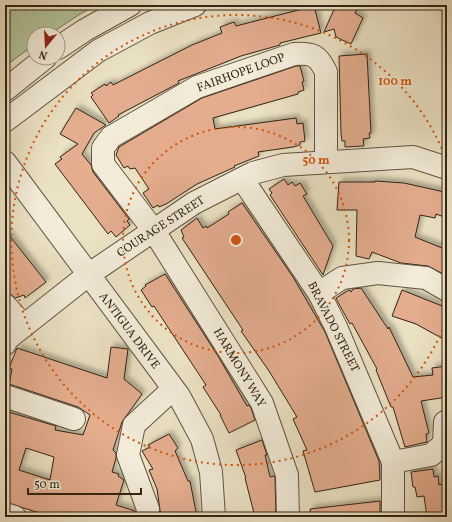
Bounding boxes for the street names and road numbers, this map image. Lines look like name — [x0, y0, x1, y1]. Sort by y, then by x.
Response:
street label: FAIRHOPE LOOP — [195, 50, 287, 96]
street label: COURAGE STREET — [114, 193, 208, 261]
street label: BRAVADO STREET — [303, 279, 363, 375]
street label: ANTIGUA DRIVE — [95, 289, 163, 373]
street label: HARMONY WAY — [209, 325, 269, 411]

